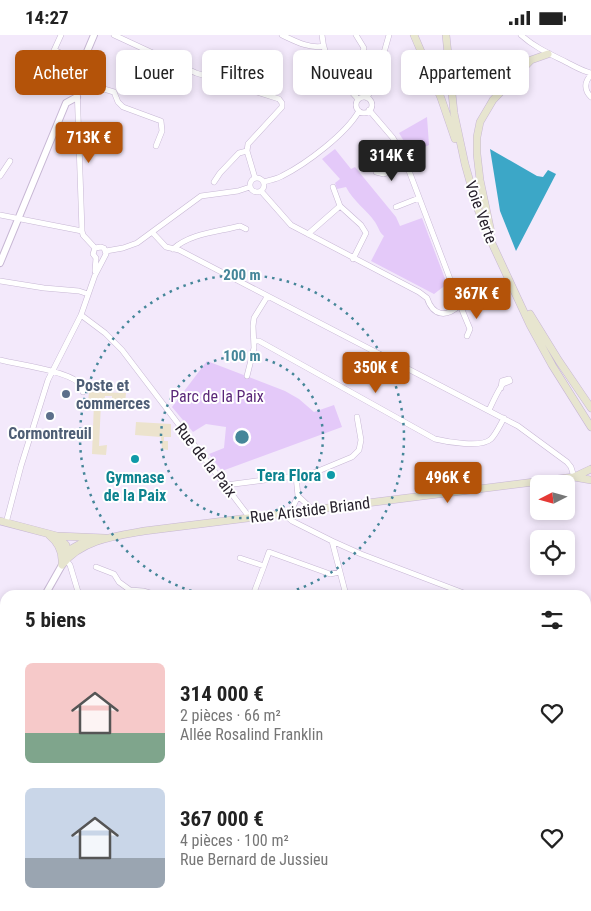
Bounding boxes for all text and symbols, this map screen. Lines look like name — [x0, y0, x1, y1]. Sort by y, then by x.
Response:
text: 14:27 — [25, 6, 69, 29]
chip: Acheter — [15, 50, 106, 95]
chip: Louer — [116, 50, 192, 95]
chip: Filtres — [202, 50, 283, 95]
chip: Nouveau — [293, 50, 391, 95]
chip: Appartement — [401, 50, 529, 95]
pin: 713K € — [48, 121, 130, 164]
text: 713K € — [67, 128, 111, 147]
pin: 314K € — [351, 139, 433, 182]
text: 314K € — [370, 146, 414, 165]
street label: Voie Verte — [461, 178, 501, 246]
text: 200 m — [223, 266, 261, 284]
pin: 367K € — [436, 277, 518, 320]
text: 367K € — [455, 284, 499, 303]
text: 100 m — [223, 347, 261, 365]
pin: 350K € — [335, 351, 417, 394]
text: 350K € — [354, 358, 398, 377]
place label: Poste et commerces — [76, 376, 150, 413]
park label: Parc de la Paix — [170, 387, 264, 406]
marker: Poste et commerces — [60, 388, 72, 400]
marker: Cormontreuil — [44, 410, 56, 422]
street label: Rue de la Paix — [171, 419, 241, 501]
place label: Cormontreuil — [8, 424, 92, 443]
centre of rings — [233, 428, 251, 446]
marker: Gymnase de la Paix — [129, 453, 141, 465]
pin: 496K € — [407, 461, 489, 504]
place label: Tera Flora — [257, 466, 321, 485]
place label: Gymnase de la Paix — [104, 468, 167, 505]
text: 496K € — [426, 468, 470, 487]
marker: Tera Flora — [325, 469, 337, 481]
north arrow — [530, 475, 575, 520]
map controls — [530, 475, 575, 575]
street label: Rue Aristide Briand — [249, 493, 371, 527]
button: locate — [530, 530, 575, 575]
icon: filters — [538, 606, 566, 634]
text: 5 biens — [25, 608, 86, 632]
text: 314 000 € — [180, 682, 264, 706]
icon: home — [65, 683, 125, 743]
icon: heart — [538, 699, 566, 727]
text: 2 pièces · 66 m² — [180, 706, 281, 725]
text: Allée Rosalind Franklin — [180, 725, 323, 744]
text: 367 000 € — [180, 807, 264, 831]
icon: home — [65, 808, 125, 868]
icon: heart — [538, 824, 566, 852]
text: 4 pièces · 100 m² — [180, 831, 289, 850]
text: Rue Bernard de Jussieu — [180, 850, 328, 869]

